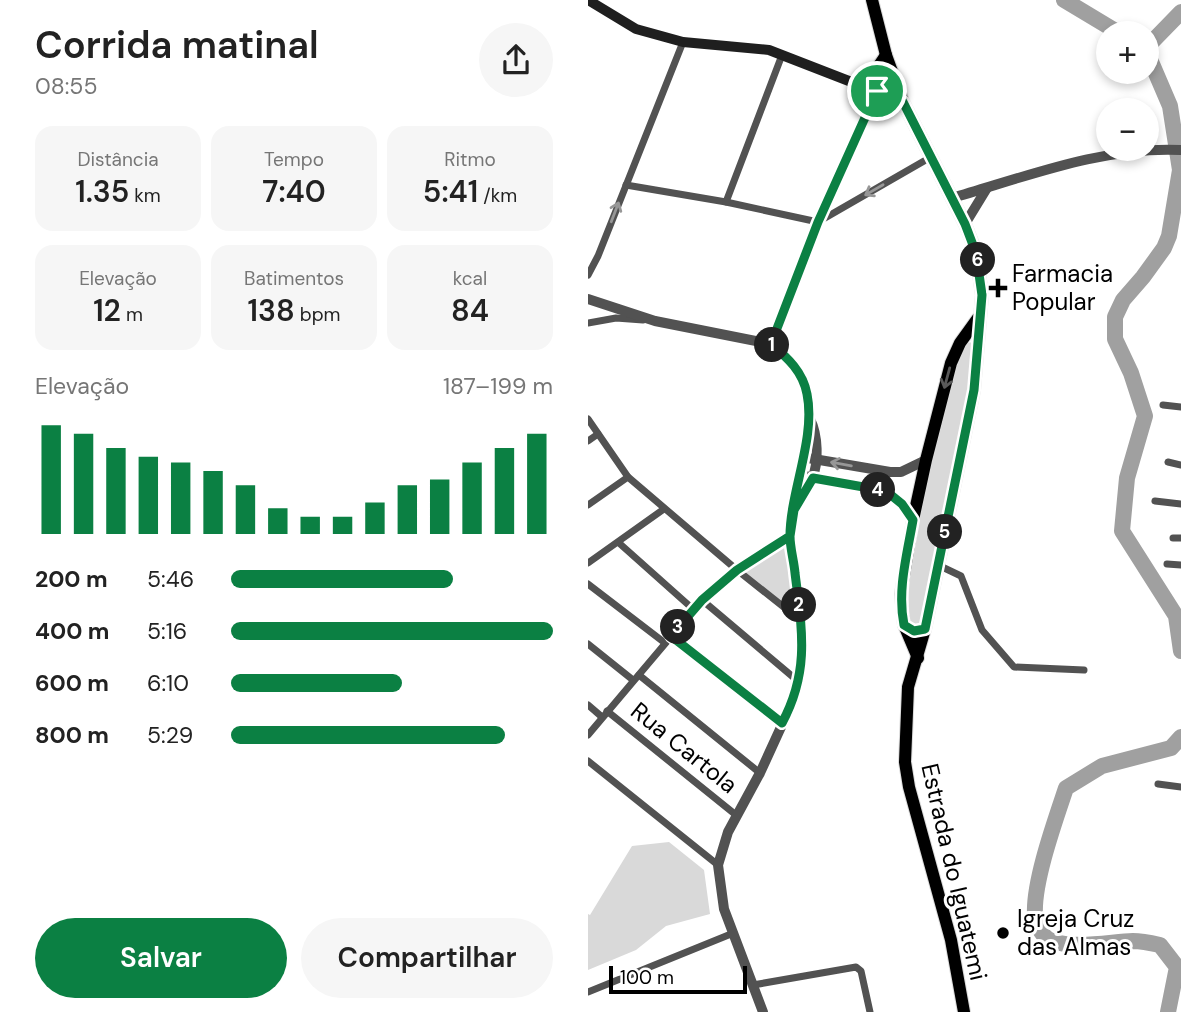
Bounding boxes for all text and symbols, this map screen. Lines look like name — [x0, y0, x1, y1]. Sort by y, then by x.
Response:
text: Corrida matinal — [35, 20, 319, 70]
map controls — [1096, 21, 1159, 161]
button: + — [1096, 21, 1159, 84]
button: share — [479, 23, 553, 97]
pin — [847, 61, 907, 121]
text: 08:55 — [35, 71, 97, 101]
icon: arrive — [858, 72, 896, 110]
button: − — [1096, 98, 1159, 161]
text: Distância — [77, 147, 159, 172]
text: Tempo — [264, 147, 324, 172]
text: Ritmo — [444, 147, 496, 172]
text: 1.35 — [75, 172, 129, 211]
text: 7:40 — [262, 172, 326, 211]
text: 5:41 — [423, 172, 478, 211]
text: km — [129, 183, 161, 208]
text: /km — [478, 183, 517, 208]
one-way arrow — [865, 183, 885, 197]
one-way arrow — [610, 202, 623, 224]
pin: 6 — [960, 243, 996, 278]
text: 6 — [971, 247, 984, 272]
place label: Farmacia Popular — [1012, 258, 1113, 317]
text: Elevação — [79, 266, 157, 291]
text: Batimentos — [244, 266, 344, 291]
text: kcal — [453, 266, 487, 291]
marker: Farmacia Popular — [990, 280, 1006, 296]
text: 12 — [93, 291, 121, 330]
text: 138 — [248, 291, 295, 330]
text: 84 — [451, 291, 489, 330]
text: m — [121, 302, 143, 327]
text: bpm — [295, 302, 340, 327]
pin: 1 — [754, 328, 790, 362]
text: 1 — [768, 332, 775, 357]
one-way arrow — [940, 366, 953, 389]
text: Elevação — [35, 371, 129, 401]
text: 187–199 m — [443, 371, 553, 401]
one-way arrow — [830, 457, 853, 470]
pin: 4 — [860, 472, 896, 508]
text: 4 — [871, 477, 884, 502]
pin: 5 — [928, 514, 962, 550]
text: 5 — [939, 519, 950, 544]
text: 200 m — [35, 564, 108, 594]
text: 5:46 — [147, 564, 194, 594]
pin: 2 — [782, 588, 816, 622]
text: 2 — [793, 592, 804, 617]
pin: 3 — [660, 610, 696, 644]
text: 3 — [672, 614, 683, 639]
text: 400 m — [35, 616, 109, 646]
text: 5:16 — [147, 616, 187, 646]
text: 600 m — [35, 668, 109, 698]
text: 6:10 — [147, 668, 189, 698]
street label: Rua Cartola — [625, 695, 744, 800]
text: 800 m — [35, 720, 109, 750]
text: 5:29 — [147, 720, 193, 750]
street label: Estrada do Iguatemi — [914, 760, 995, 983]
place label: Igreja Cruz das Almas — [1017, 903, 1134, 962]
button: Salvar — [35, 918, 287, 998]
button: Compartilhar — [301, 918, 553, 998]
marker: Igreja Cruz das Almas — [995, 925, 1011, 941]
scale bar — [609, 963, 747, 995]
text: 100 m — [620, 965, 674, 990]

